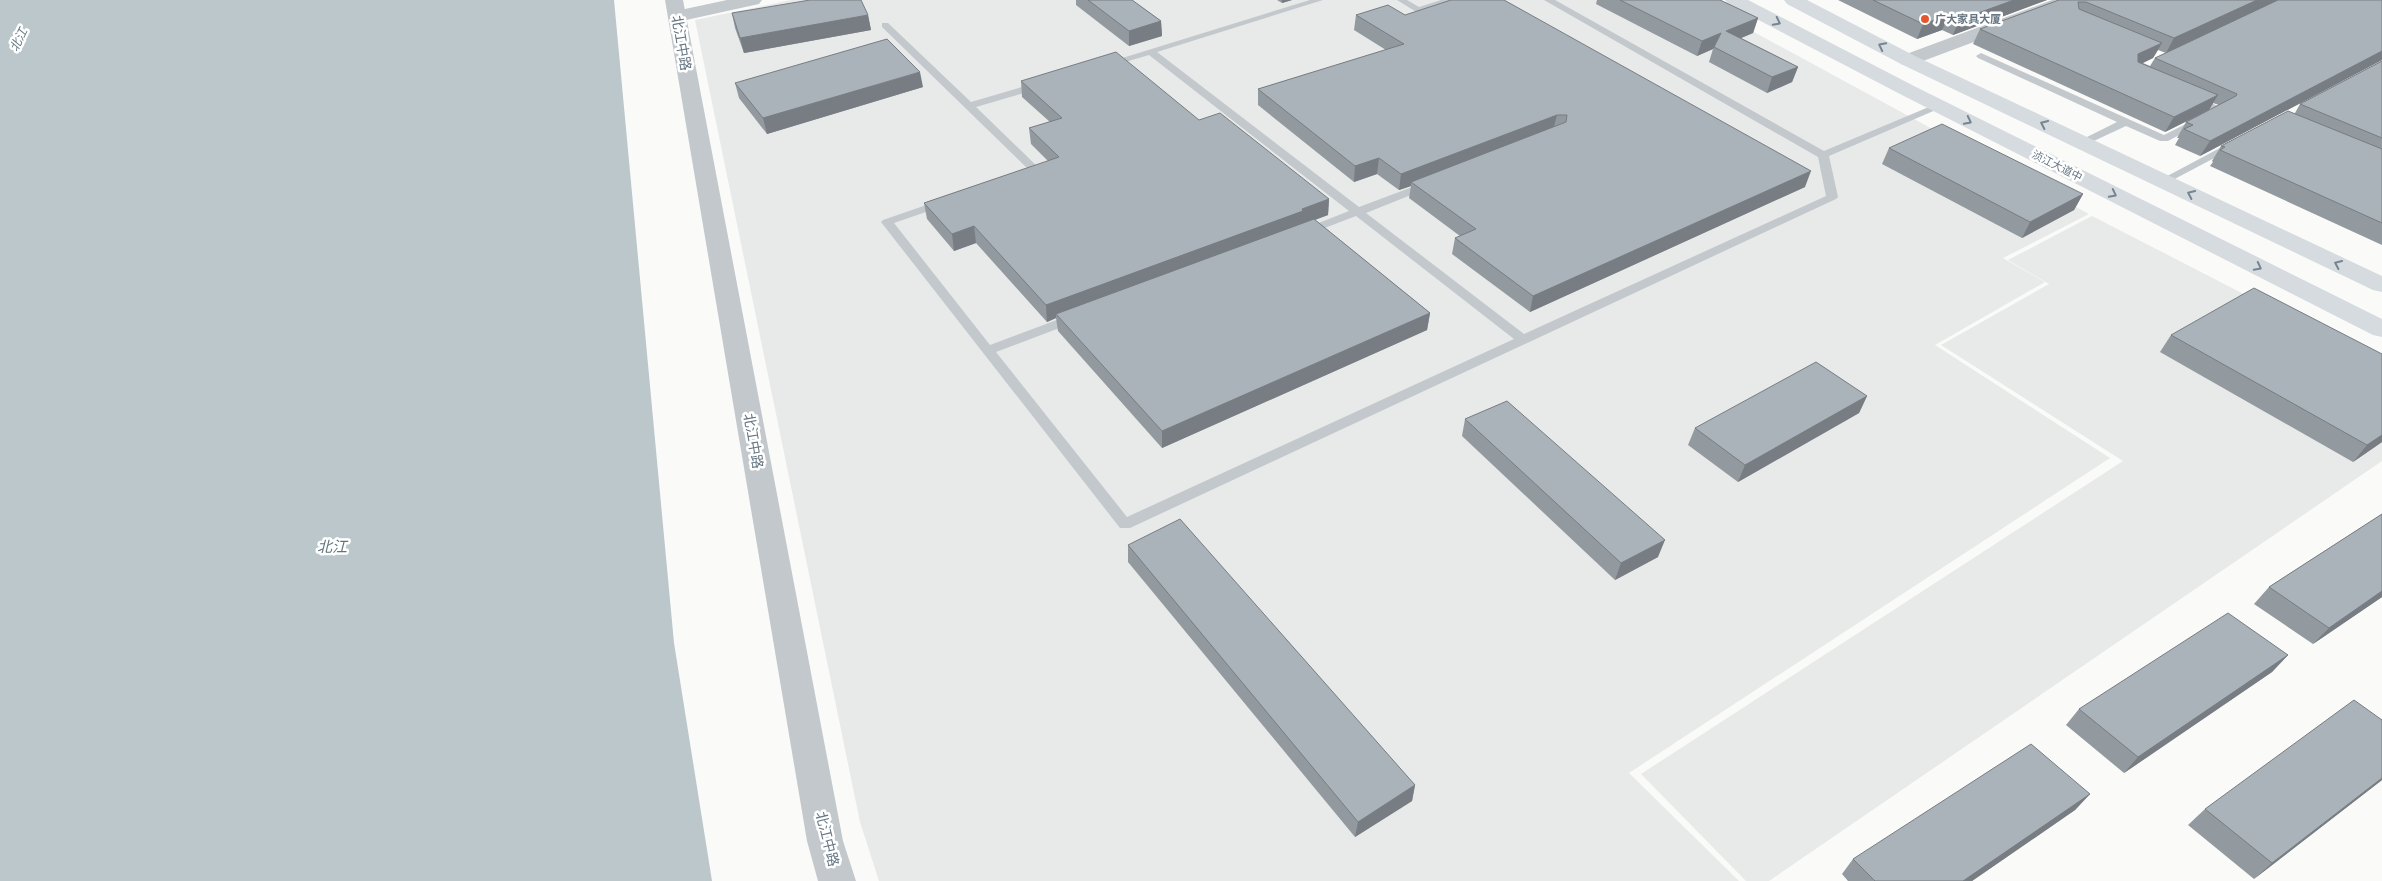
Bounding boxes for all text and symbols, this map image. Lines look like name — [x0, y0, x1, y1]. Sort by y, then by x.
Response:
marker: 广大家具大厦 — [1919, 13, 1931, 25]
place label: 广大家具大厦 — [1935, 13, 2001, 26]
street label: 北江中路 — [668, 14, 694, 72]
one-way arrow — [1772, 16, 1781, 26]
water label: 北江 — [7, 24, 32, 54]
one-way arrow — [1879, 42, 1888, 52]
one-way arrow — [1963, 115, 1972, 125]
one-way arrow — [2041, 121, 2050, 131]
street label: 浈江大道中 — [2030, 148, 2084, 184]
one-way arrow — [2108, 188, 2117, 198]
one-way arrow — [2187, 190, 2196, 200]
one-way arrow — [2334, 260, 2343, 270]
one-way arrow — [2253, 261, 2262, 271]
street label: 北江中路 — [740, 412, 766, 470]
water label: 北江 — [317, 538, 349, 556]
street label: 北江中路 — [812, 810, 842, 868]

